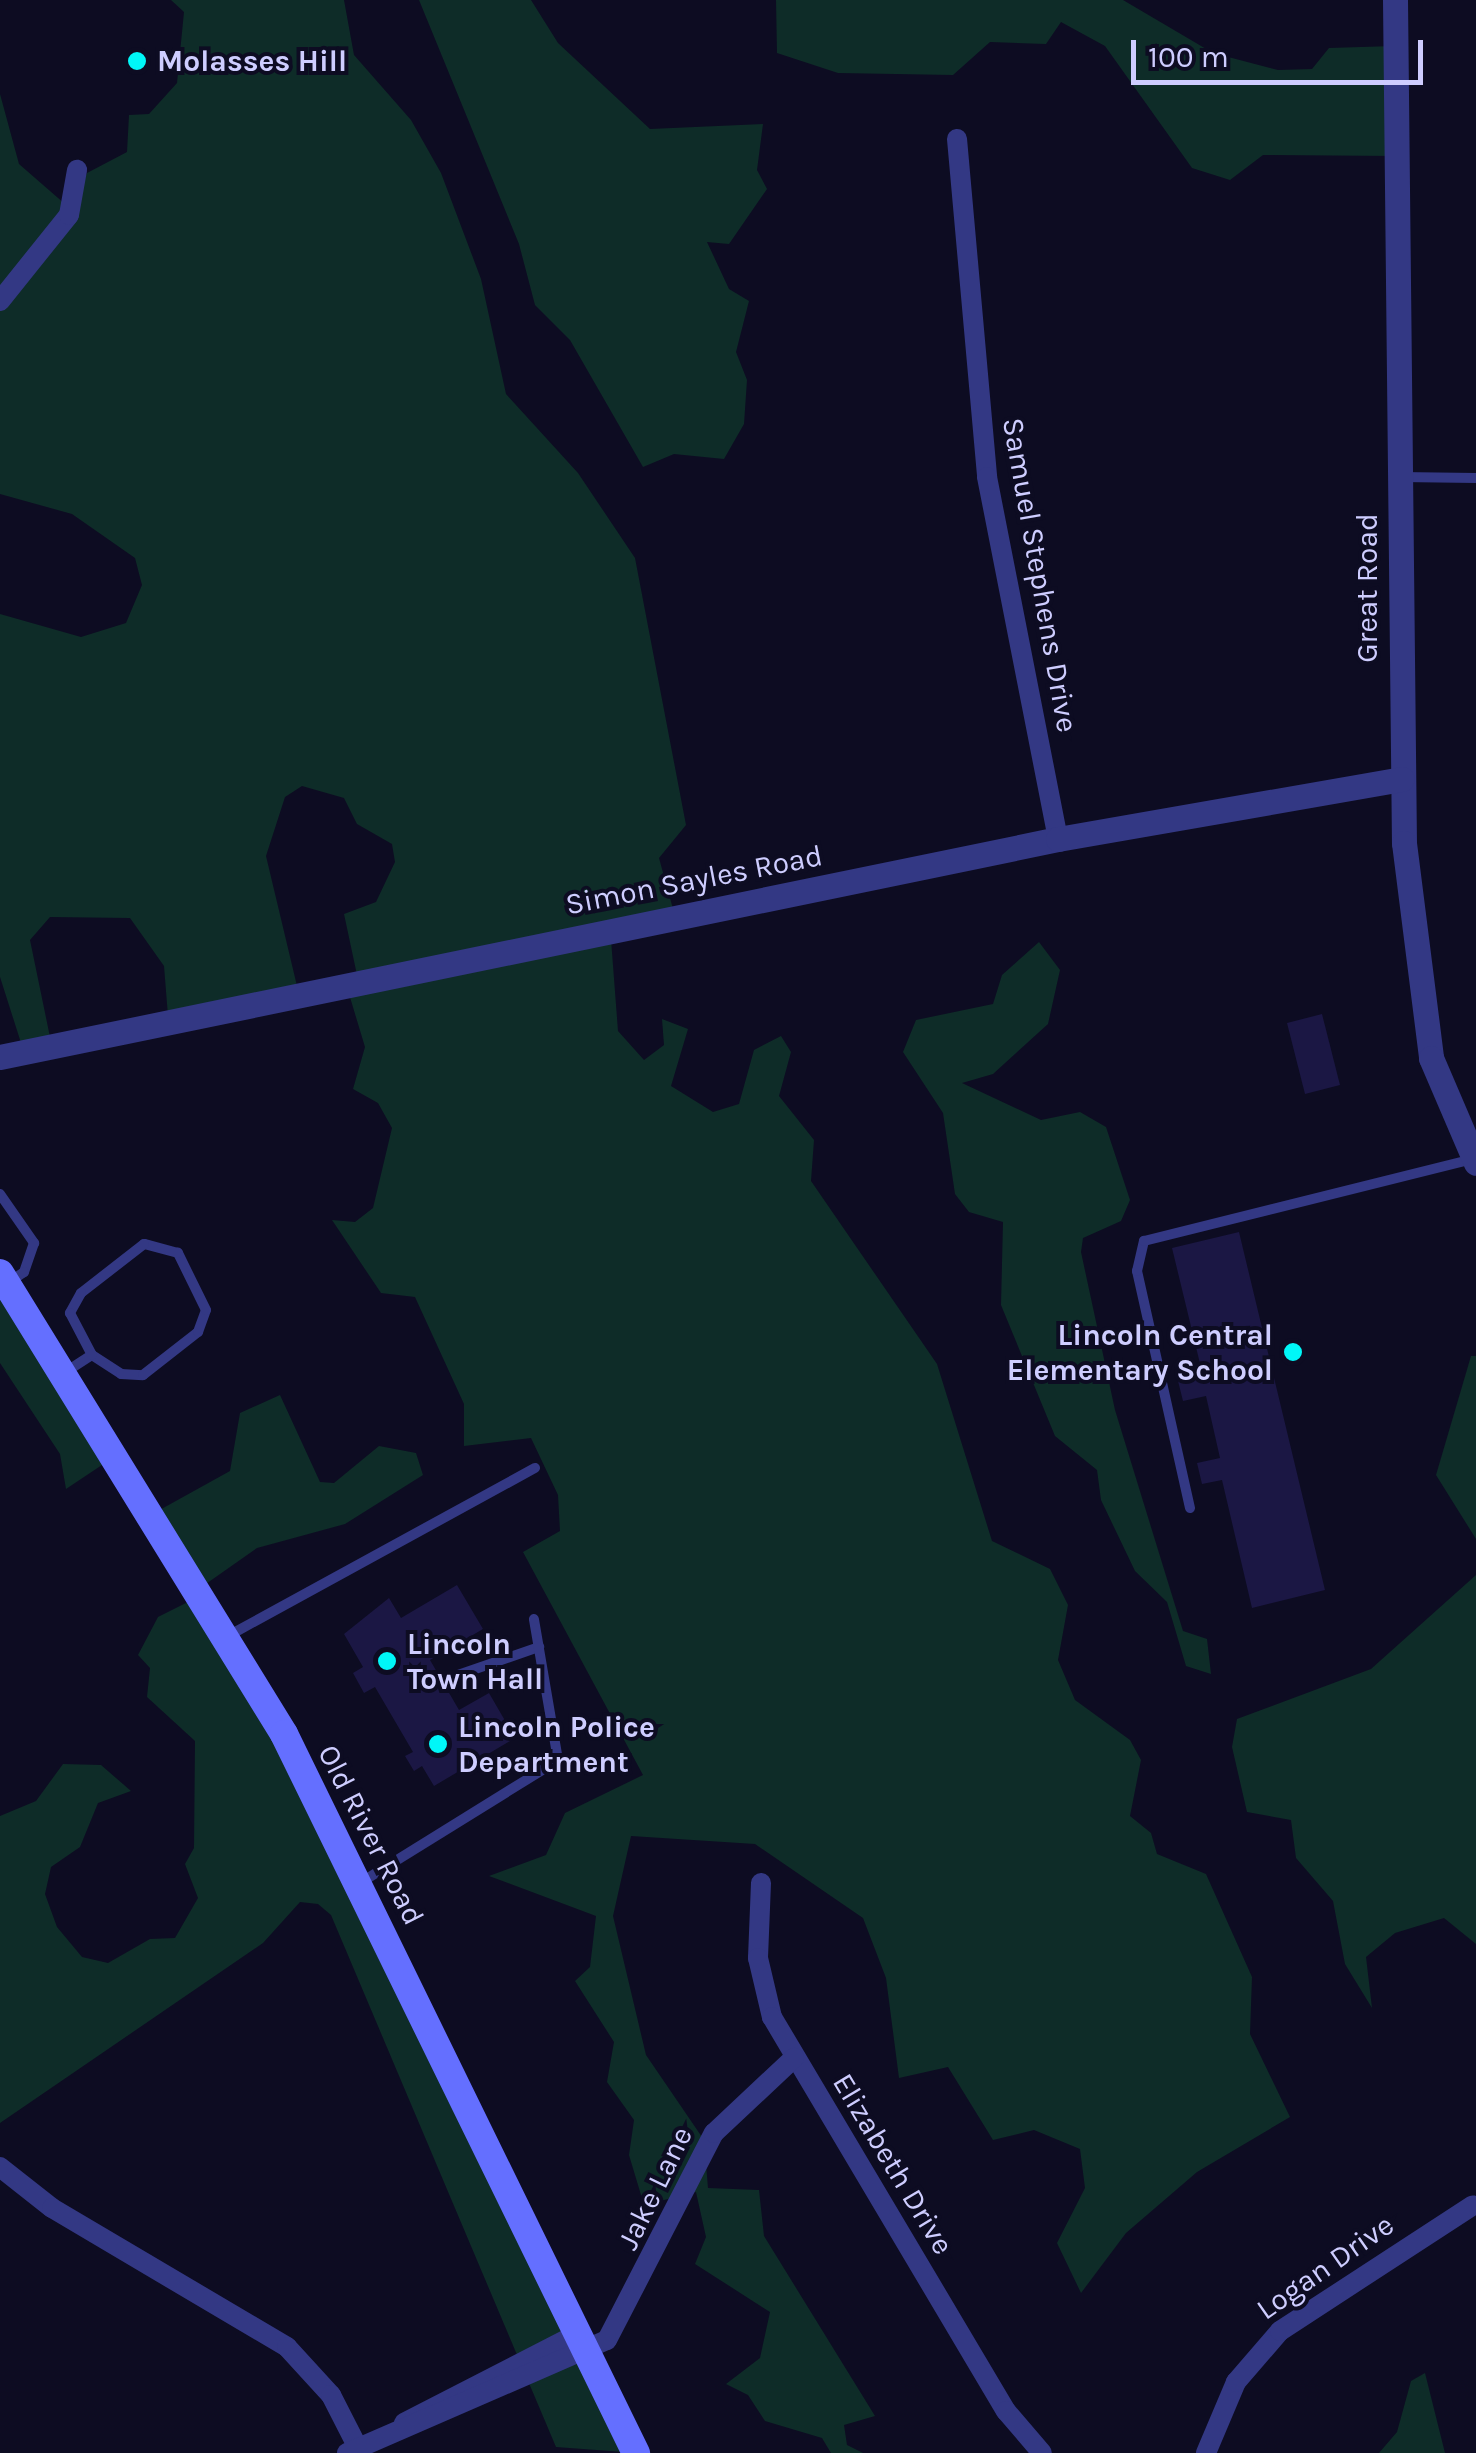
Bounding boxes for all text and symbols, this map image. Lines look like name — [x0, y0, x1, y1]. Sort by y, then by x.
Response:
scale bar — [1136, 20, 1428, 82]
text: 100 m — [1148, 39, 1229, 75]
place label: Molasses Hill — [157, 43, 347, 79]
marker: Molasses Hill — [126, 50, 148, 72]
street label: Samuel Stephens Drive — [995, 415, 1085, 735]
street label: Great Road — [1349, 513, 1385, 663]
street label: Simon Sayles Road — [562, 837, 826, 923]
place label: Lincoln Central Elementary School — [1007, 1317, 1273, 1388]
marker: Lincoln Central Elementary School — [1282, 1341, 1304, 1363]
place label: Lincoln Town Hall — [407, 1626, 543, 1696]
marker: Lincoln Town Hall — [376, 1650, 398, 1672]
place label: Lincoln Police Department — [458, 1709, 655, 1780]
marker: Lincoln Police Department — [427, 1733, 449, 1755]
street label: Old River Road — [310, 1739, 432, 1931]
street label: Elizabeth Drive — [825, 2067, 961, 2261]
street label: Jake Lane — [610, 2121, 700, 2255]
street label: Logan Drive — [1249, 2207, 1401, 2327]

